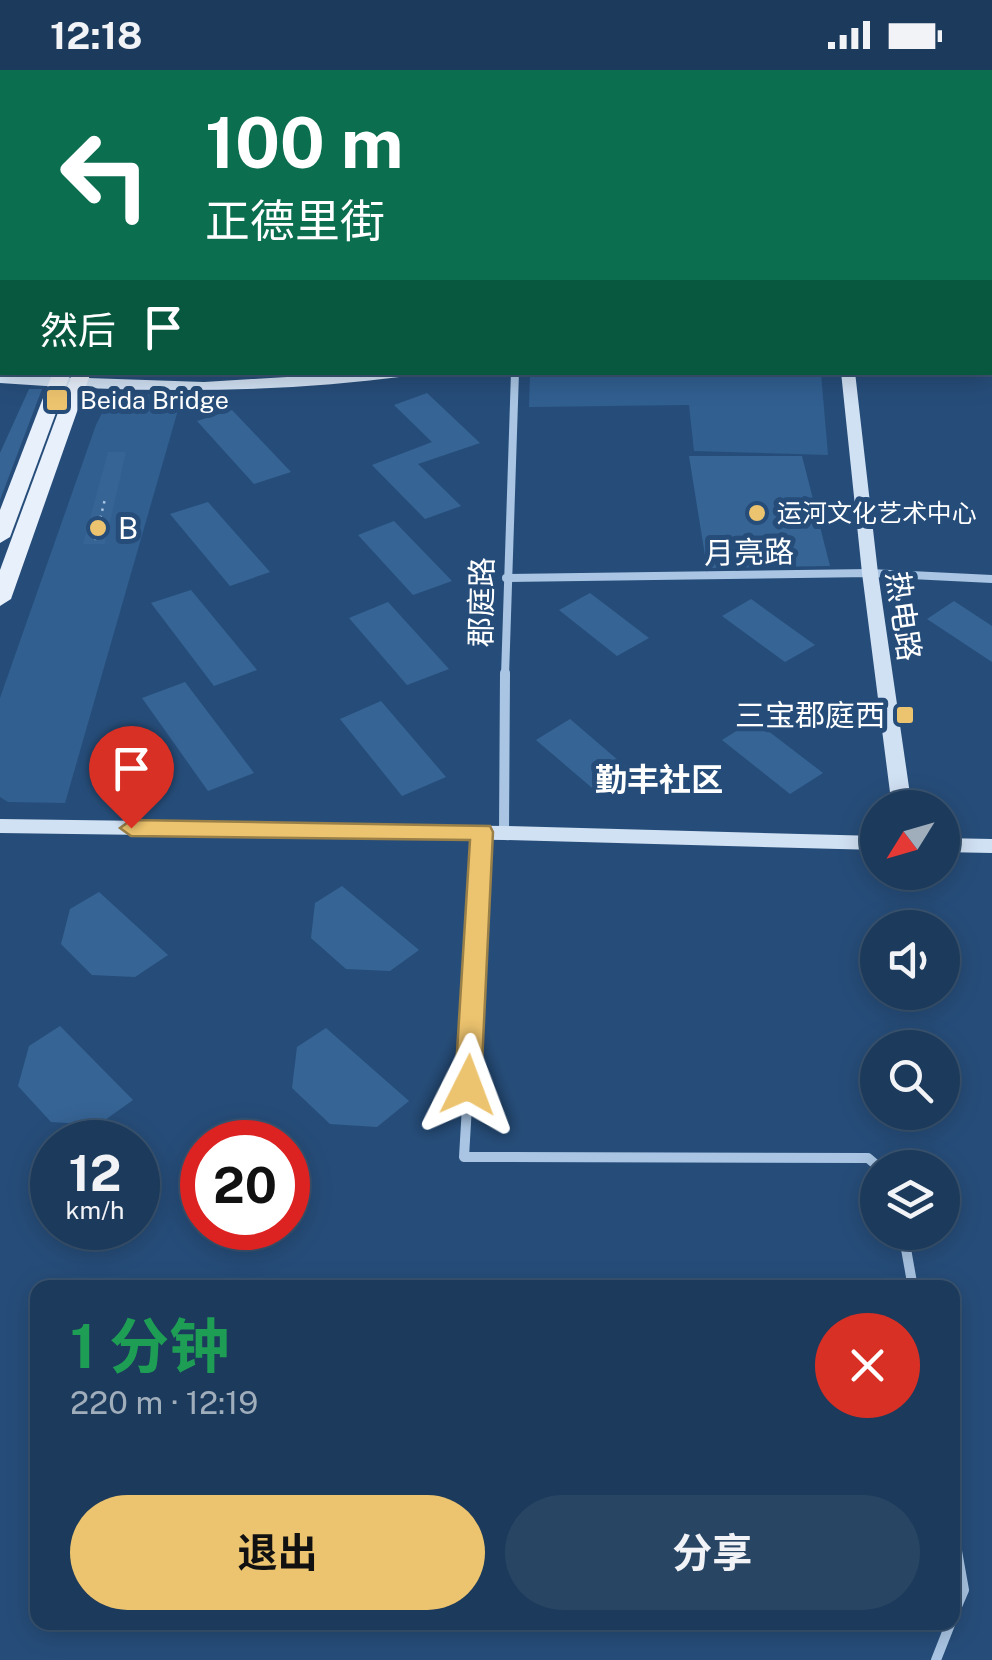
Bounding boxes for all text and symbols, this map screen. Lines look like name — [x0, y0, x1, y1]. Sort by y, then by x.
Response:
text: 12:18 — [50, 13, 142, 58]
text: 100 m — [205, 101, 403, 184]
icon: left — [40, 110, 170, 240]
text: 正德里街 — [205, 194, 385, 247]
icon: arrive — [136, 300, 191, 355]
text: 然后 — [40, 308, 116, 353]
place label: Beida Bridge — [80, 385, 229, 415]
marker: Beida Bridge — [44, 387, 70, 413]
place label: 运河文化艺术中心 — [777, 498, 977, 528]
marker: 运河文化艺术中心 — [746, 502, 768, 524]
place label: B — [118, 510, 138, 546]
marker: B — [87, 517, 109, 539]
street label: 月亮路 — [704, 533, 794, 571]
street label: 郡庭路 — [462, 557, 500, 647]
street label: 热电路 — [880, 569, 928, 663]
place label: 三宝郡庭西 — [735, 697, 885, 733]
marker: 三宝郡庭西 — [894, 704, 916, 726]
pin — [89, 726, 174, 829]
icon: arrive — [104, 741, 159, 796]
district label: 勤丰社区 — [595, 761, 723, 798]
north arrow — [860, 790, 960, 890]
map controls — [860, 790, 960, 1250]
button: sound — [860, 910, 960, 1010]
button: search — [860, 1030, 960, 1130]
position arrow — [416, 1033, 520, 1137]
speed limit sign: 20 — [180, 1120, 310, 1250]
text: 12 — [68, 1143, 122, 1202]
button: layers — [860, 1150, 960, 1250]
text: km/h — [66, 1195, 124, 1225]
text: 1 分钟 — [70, 1311, 229, 1382]
button: close — [815, 1313, 920, 1418]
text: 220 m · 12:19 — [70, 1384, 258, 1421]
button: 退出 — [70, 1495, 485, 1610]
button: 分享 — [505, 1495, 920, 1610]

